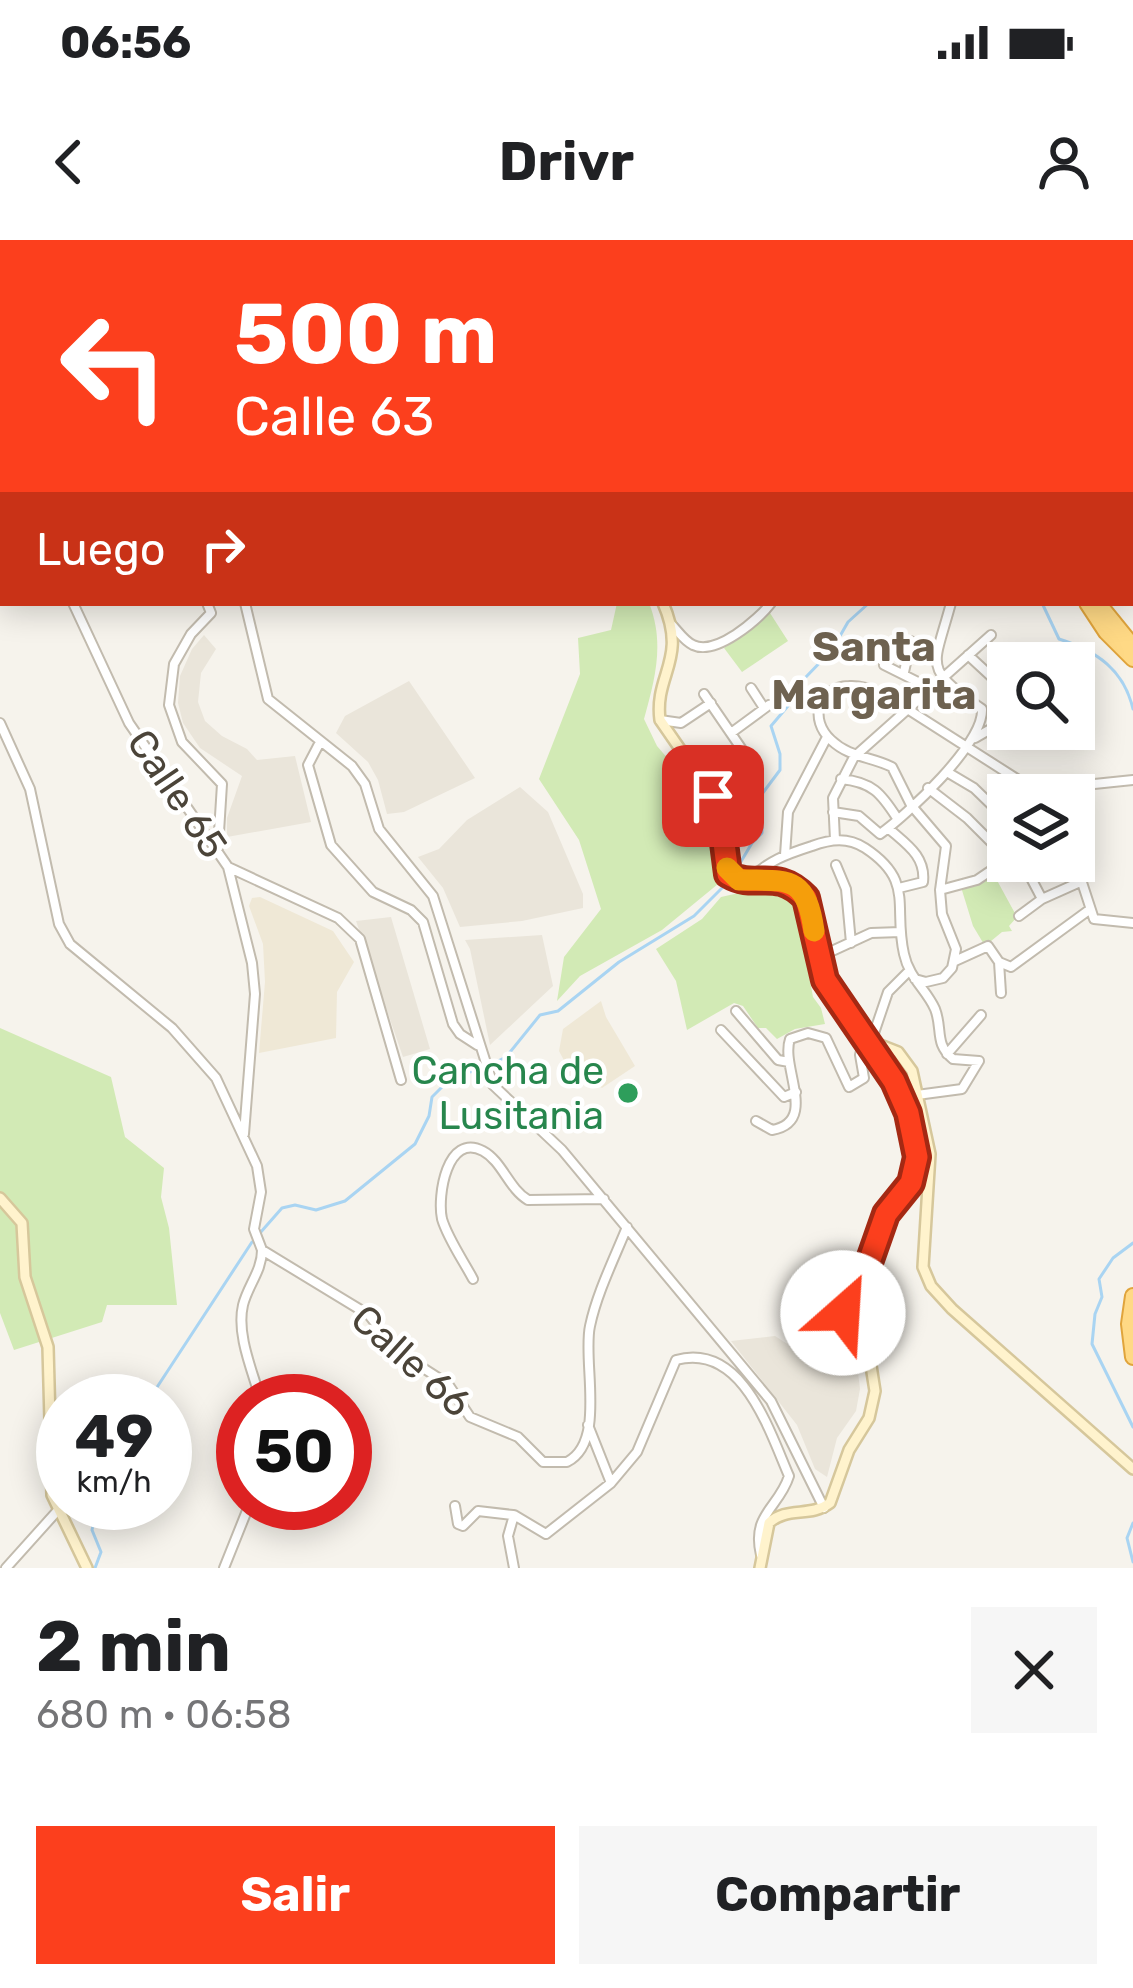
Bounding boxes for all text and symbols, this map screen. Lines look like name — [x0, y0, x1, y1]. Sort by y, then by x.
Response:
text: 06:56 — [60, 16, 191, 69]
icon: back — [36, 129, 102, 195]
icon: person — [1031, 129, 1097, 195]
text: Drivr — [499, 130, 634, 194]
text: 500 m — [234, 284, 497, 384]
icon: left — [36, 288, 192, 444]
text: Calle 63 — [234, 385, 435, 449]
icon: right — [190, 516, 256, 582]
text: Luego — [36, 523, 166, 576]
district label: Santa Margarita — [771, 622, 977, 720]
map controls — [987, 642, 1095, 882]
button: search — [987, 642, 1095, 750]
street label: Calle 65 — [118, 721, 236, 867]
pin — [662, 745, 764, 847]
icon: arrive — [680, 763, 746, 829]
button: layers — [987, 774, 1095, 882]
place label: Cancha de Lusitania — [411, 1048, 604, 1139]
marker: Cancha de Lusitania — [615, 1080, 641, 1106]
position arrow — [780, 1250, 906, 1376]
street label: Calle 66 — [342, 1295, 480, 1427]
speed limit sign: 50 — [216, 1374, 372, 1530]
text: 49 — [74, 1401, 154, 1472]
text: km/h — [77, 1464, 151, 1500]
text: 2 min — [36, 1604, 231, 1689]
button: close — [971, 1607, 1097, 1733]
text: 680 m · 06:58 — [36, 1692, 292, 1738]
button: Salir — [36, 1826, 555, 1964]
button: Compartir — [579, 1826, 1097, 1964]

